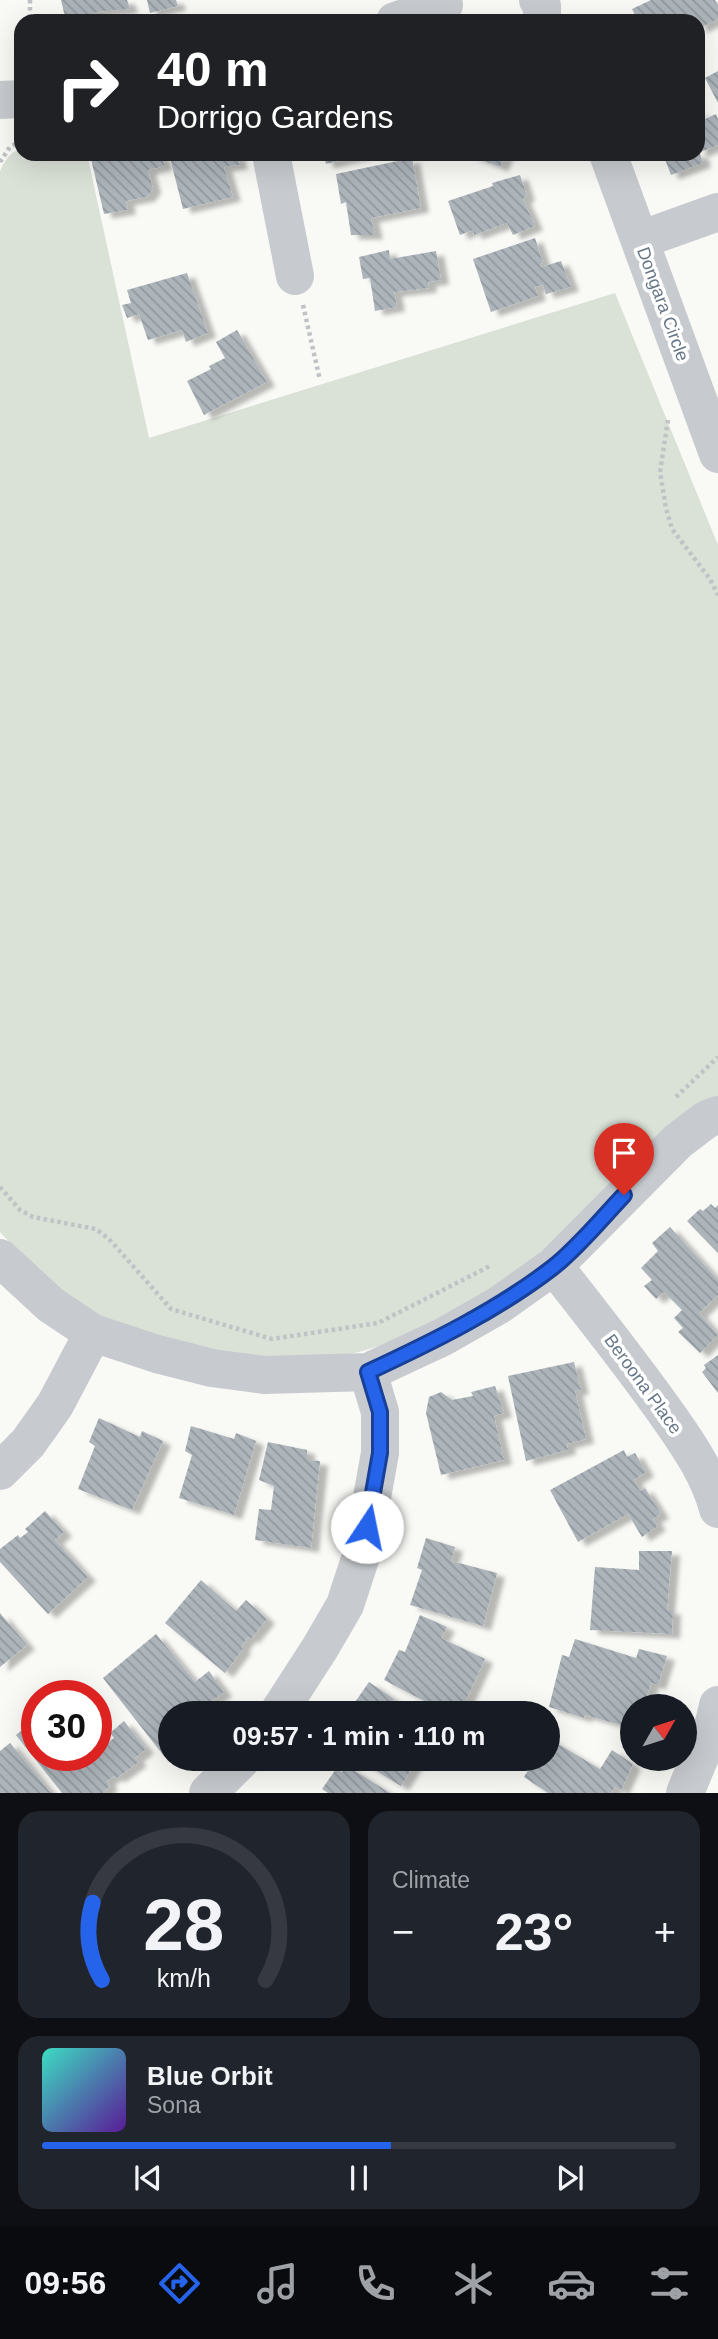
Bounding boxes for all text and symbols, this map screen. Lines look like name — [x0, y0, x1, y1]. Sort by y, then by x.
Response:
icon: right — [42, 42, 133, 133]
text: 40 m — [157, 42, 269, 96]
text: Dorrigo Gardens — [157, 99, 394, 135]
street label: Dongara Circle — [633, 244, 693, 364]
pin — [594, 1123, 654, 1195]
icon: arrive — [605, 1134, 643, 1172]
street label: Beroona Place — [600, 1330, 686, 1438]
position arrow — [330, 1490, 404, 1564]
speed limit sign: 30 — [21, 1680, 112, 1771]
north arrow — [620, 1694, 696, 1771]
map controls — [620, 1694, 697, 1771]
text: 09:57 · 1 min · 110 m — [233, 1721, 485, 1751]
text: Climate — [392, 1867, 470, 1893]
text: 28 — [144, 1885, 224, 1966]
text: 23° — [495, 1903, 573, 1961]
text: − — [392, 1911, 414, 1953]
text: + — [654, 1911, 676, 1953]
text: km/h — [157, 1964, 211, 1992]
text: Blue Orbit — [147, 2061, 273, 2091]
text: Sona — [147, 2092, 201, 2118]
icon: previous — [129, 2159, 167, 2197]
icon: pause — [340, 2159, 378, 2197]
icon: next — [551, 2159, 589, 2197]
icon: directions — [155, 2259, 204, 2308]
icon: music — [253, 2259, 302, 2308]
icon: phone — [351, 2259, 400, 2308]
icon: climate — [449, 2259, 498, 2308]
icon: car — [547, 2259, 596, 2308]
icon: filters — [645, 2259, 694, 2308]
text: 09:56 — [24, 2265, 106, 2301]

